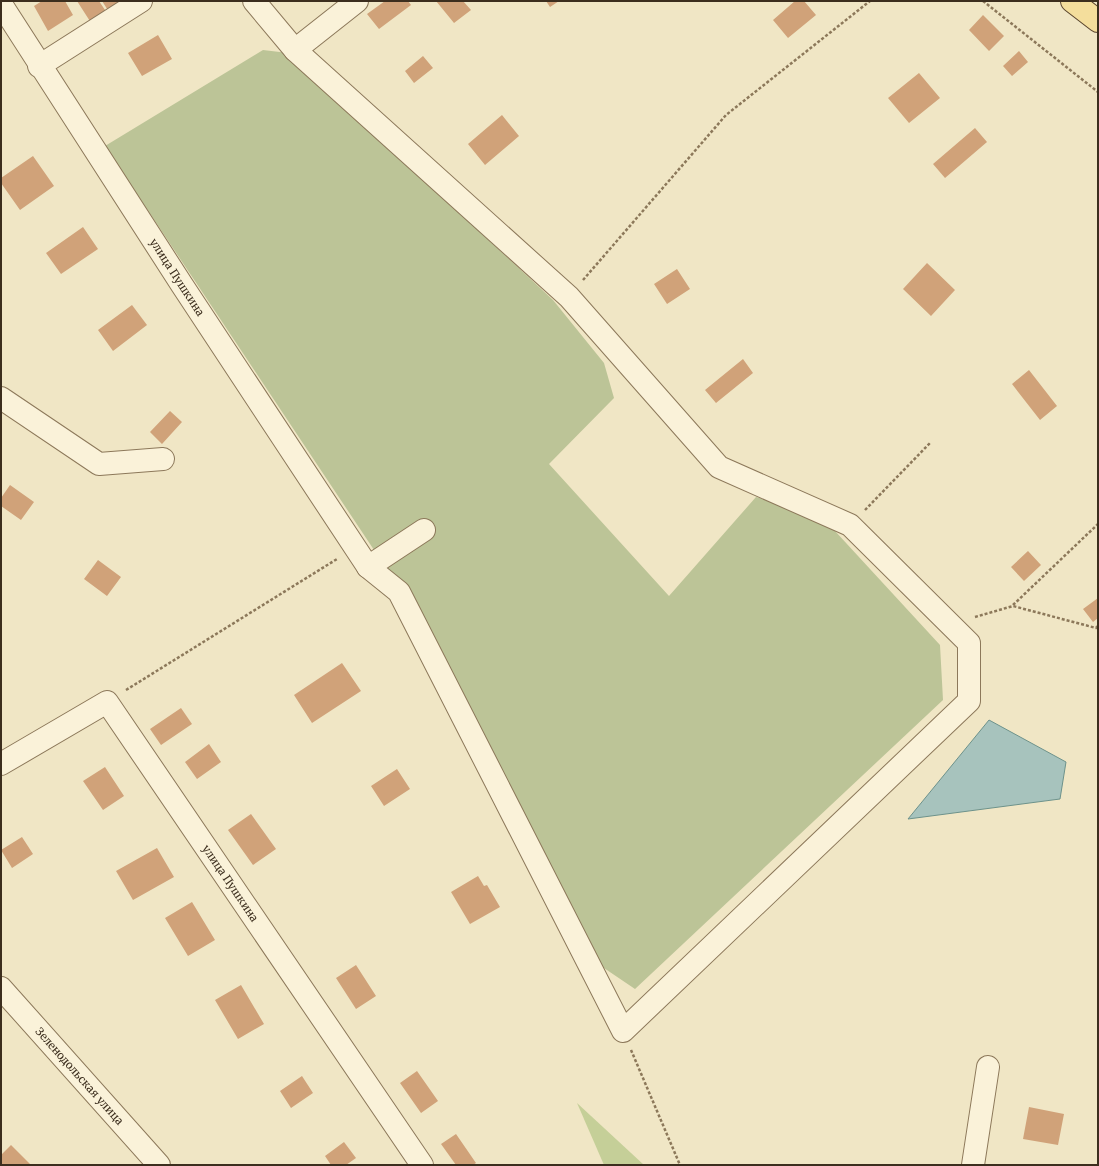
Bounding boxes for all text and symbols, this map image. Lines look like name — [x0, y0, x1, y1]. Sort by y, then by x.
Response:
street label: улица Пушкина — [147, 236, 208, 319]
street label: улица Пушкина — [199, 842, 261, 924]
street label: Зеленодольская улица — [32, 1024, 127, 1128]

